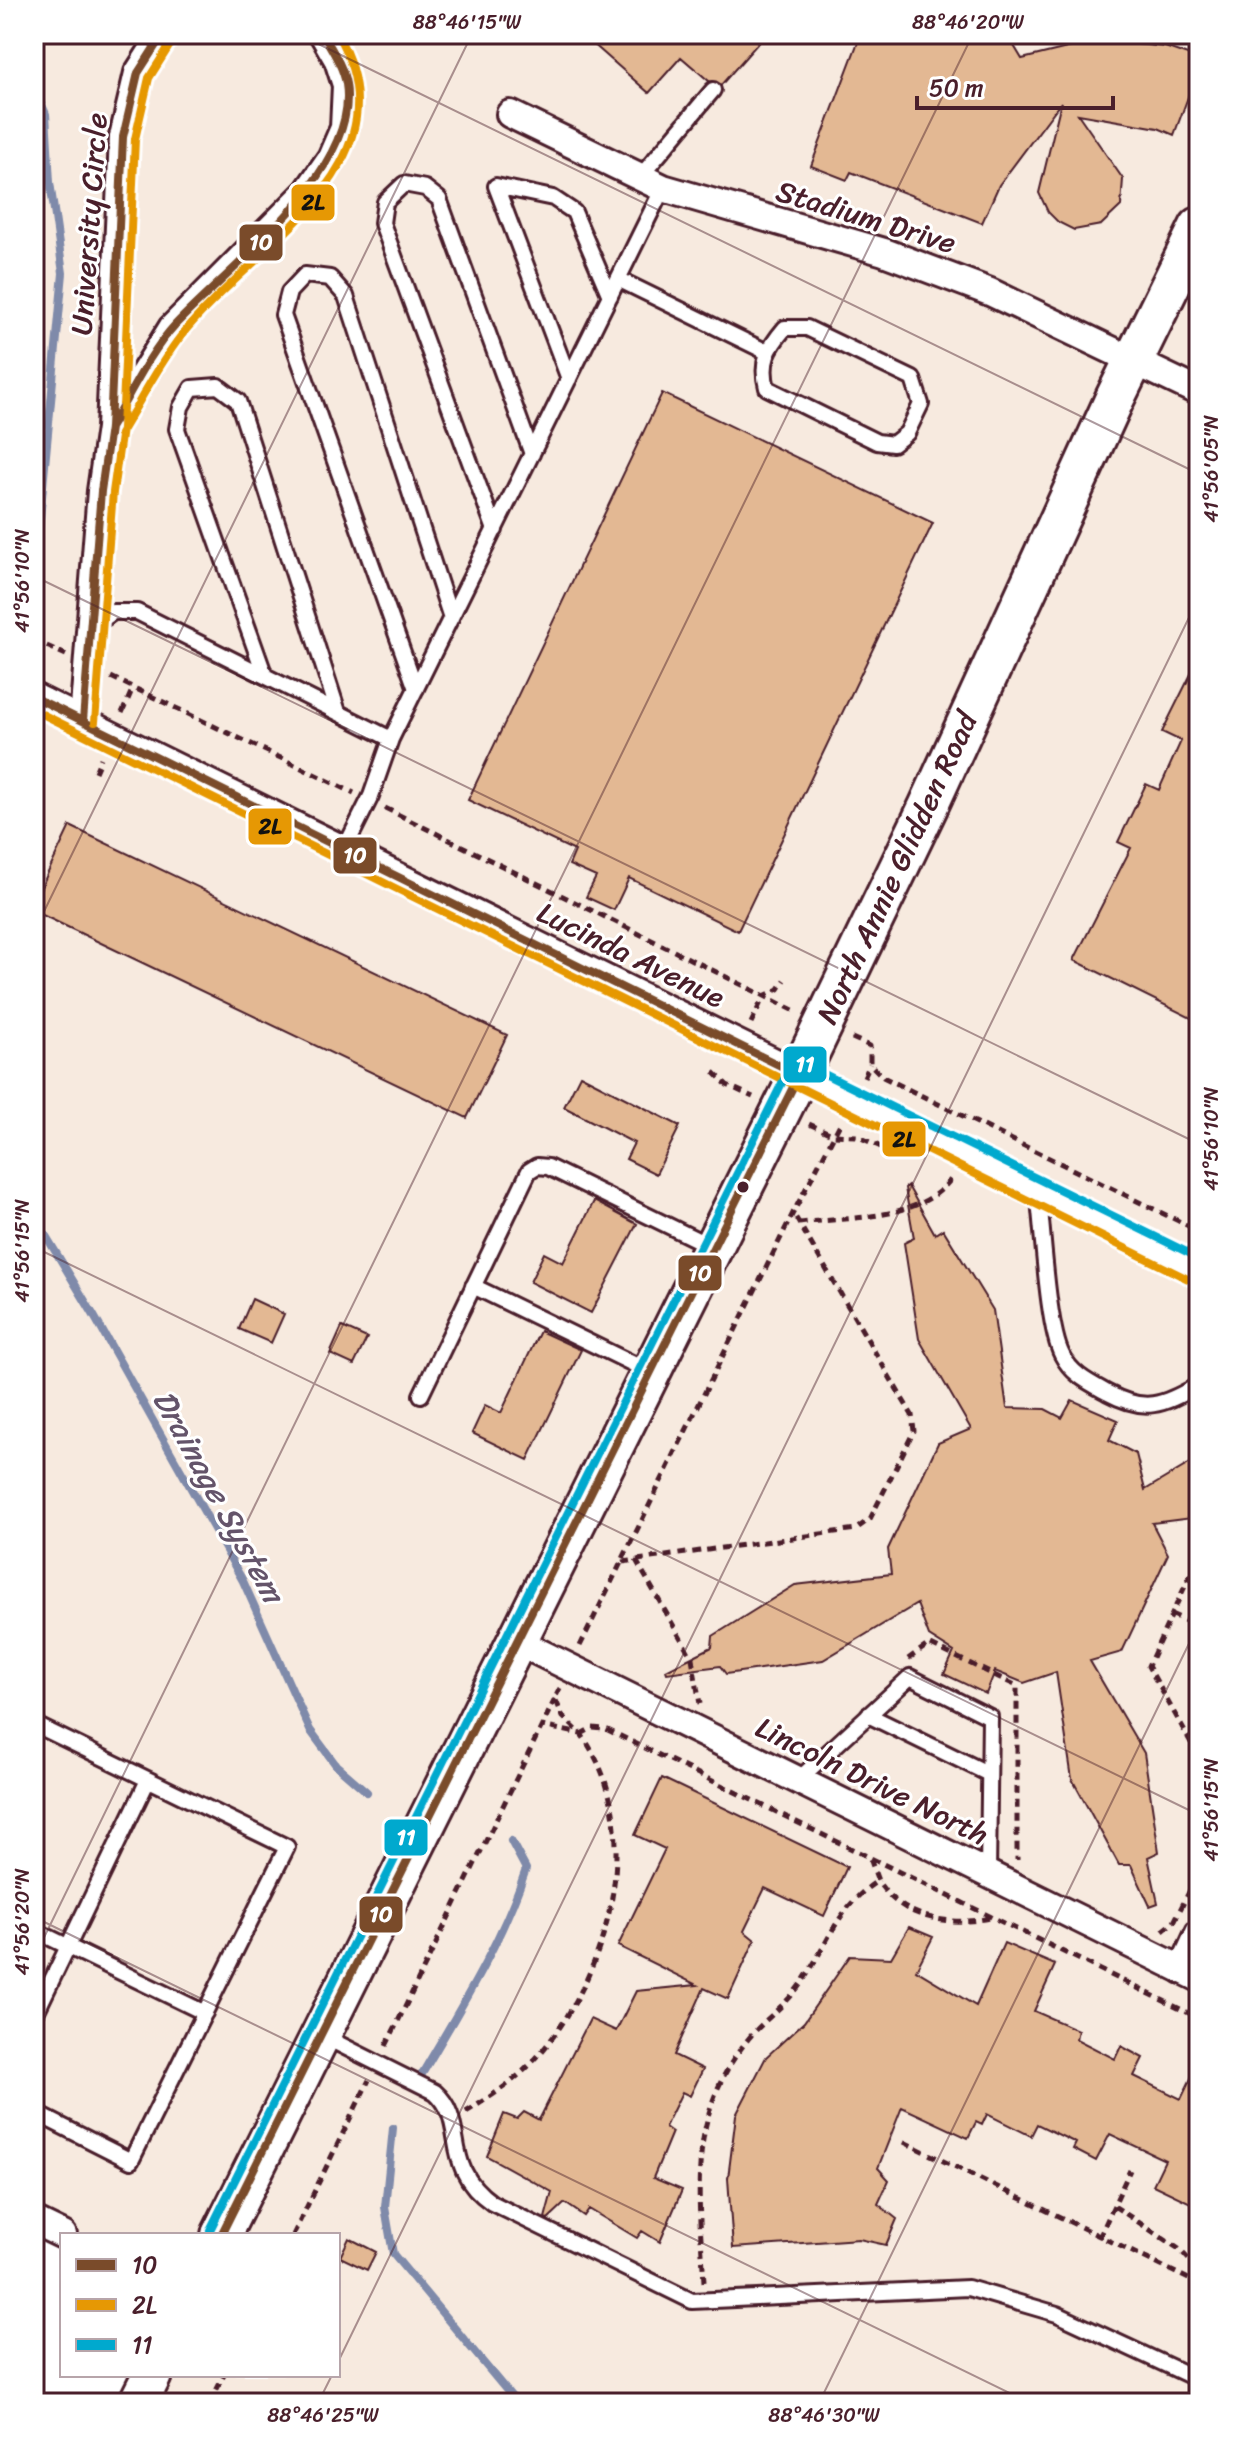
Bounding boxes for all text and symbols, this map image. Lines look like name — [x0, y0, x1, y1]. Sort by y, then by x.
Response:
text: 88°46'15"W — [413, 5, 522, 40]
text: 88°46'20"W — [912, 5, 1025, 40]
scale bar — [917, 60, 1113, 110]
text: 50 m — [929, 67, 984, 109]
street label: University Circle — [54, 111, 124, 337]
street label: Stadium Drive — [769, 164, 963, 270]
line badge: 2L — [290, 183, 336, 222]
text: 2L — [301, 183, 325, 222]
line badge: 10 — [238, 223, 284, 262]
text: 10 — [249, 223, 273, 262]
text: 41°56'05"N — [1194, 415, 1229, 523]
text: 41°56'10"N — [5, 529, 40, 633]
street label: North Annie Glidden Road — [801, 701, 994, 1033]
line badge: 2L — [247, 807, 293, 846]
text: 2L — [258, 807, 282, 846]
line badge: 10 — [332, 836, 378, 875]
text: 10 — [343, 836, 367, 875]
street label: Lucinda Avenue — [528, 886, 734, 1024]
line badge: 11 — [782, 1045, 828, 1084]
text: 11 — [796, 1045, 815, 1084]
text: 41°56'10"N — [1194, 1087, 1229, 1191]
line badge: 2L — [881, 1120, 927, 1158]
text: 2L — [892, 1120, 916, 1159]
unlabelled marker — [735, 1179, 751, 1195]
text: 41°56'15"N — [5, 1199, 40, 1303]
line badge: 10 — [677, 1254, 723, 1292]
text: 10 — [688, 1254, 712, 1293]
water label: Drainage System — [136, 1379, 303, 1617]
street label: Lincoln Drive North — [746, 1701, 998, 1861]
text: 41°56'15"N — [1194, 1758, 1229, 1862]
line badge: 11 — [383, 1818, 429, 1857]
text: 11 — [397, 1818, 416, 1857]
text: 41°56'20"N — [5, 1868, 40, 1976]
line badge: 10 — [358, 1895, 404, 1934]
text: 10 — [369, 1895, 393, 1934]
legend — [60, 2233, 340, 2377]
text: 10 — [132, 2244, 157, 2286]
text: 2L — [132, 2284, 157, 2326]
text: 11 — [132, 2324, 153, 2366]
text: 88°46'25"W — [267, 2398, 379, 2433]
text: 88°46'30"W — [768, 2398, 880, 2433]

